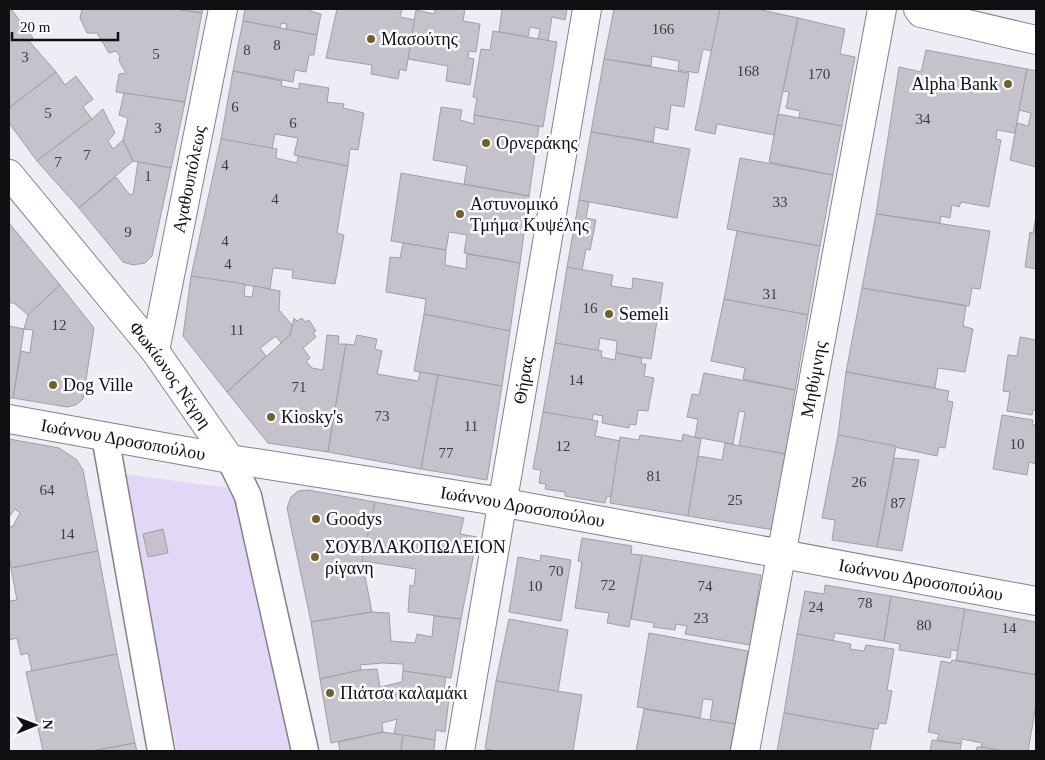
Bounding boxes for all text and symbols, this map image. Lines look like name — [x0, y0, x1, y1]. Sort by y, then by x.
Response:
scale bar — [12, 10, 119, 42]
text: 20 m — [20, 19, 51, 35]
house number: 166 — [652, 21, 675, 37]
place label: Μασούτης — [381, 29, 458, 49]
marker: Μασούτης — [365, 33, 377, 45]
house number: 8 — [273, 37, 281, 53]
house number: 8 — [243, 42, 251, 58]
house number: 5 — [152, 46, 160, 62]
house number: 3 — [21, 49, 29, 65]
house number: 168 — [737, 63, 759, 79]
house number: 170 — [808, 66, 830, 82]
place label: Alpha Bank — [912, 74, 998, 94]
marker: Alpha Bank — [1002, 78, 1014, 90]
house number: 6 — [231, 99, 239, 115]
house number: 5 — [44, 105, 52, 121]
house number: 34 — [916, 111, 931, 127]
house number: 6 — [289, 115, 297, 131]
house number: 3 — [154, 120, 162, 136]
street label: Αγαθουπόλεως — [169, 124, 210, 235]
place label: Ορνεράκης — [496, 133, 578, 153]
marker: Ορνεράκης — [480, 137, 492, 149]
house number: 7 — [83, 147, 91, 163]
house number: 7 — [54, 154, 62, 170]
house number: 4 — [221, 157, 229, 173]
house number: 1 — [144, 168, 152, 184]
house number: 4 — [271, 191, 279, 207]
place label: Αστυνομικό Τμήμα Κυψέλης — [470, 194, 589, 235]
house number: 33 — [773, 194, 788, 210]
marker: Αστυνομικό Τμήμα Κυψέλης — [454, 208, 466, 220]
house number: 9 — [124, 224, 132, 240]
house number: 4 — [221, 233, 229, 249]
house number: 4 — [224, 256, 232, 272]
house number: 31 — [763, 286, 778, 302]
house number: 16 — [583, 300, 598, 316]
place label: Semeli — [619, 304, 669, 324]
marker: Semeli — [603, 308, 615, 320]
house number: 12 — [52, 317, 67, 333]
street label: Φωκίωνος Νέγρη — [125, 318, 216, 432]
house number: 11 — [230, 322, 244, 338]
street label: Μηθύμνης — [797, 339, 830, 419]
street label: Θήρας — [510, 355, 537, 406]
house number: 14 — [569, 372, 584, 388]
place label: Dog Ville — [63, 375, 133, 395]
marker: Dog Ville — [47, 379, 59, 391]
house number: 71 — [292, 379, 307, 395]
place label: Kiosky's — [281, 407, 343, 427]
house number: 73 — [375, 408, 390, 424]
marker: Kiosky's — [265, 411, 277, 423]
street label: Ιωάννου Δροσοπούλου — [39, 415, 207, 464]
house number: 11 — [464, 418, 478, 434]
house number: 10 — [1010, 436, 1025, 452]
house number: 12 — [556, 438, 571, 454]
house number: 77 — [439, 445, 454, 461]
house number: 81 — [647, 468, 662, 484]
house number: 26 — [852, 474, 867, 490]
house number: 64 — [40, 482, 55, 498]
street label: Ιωάννου Δροσοπούλου — [439, 482, 607, 531]
house number: 25 — [728, 492, 743, 508]
house number: 87 — [891, 495, 906, 511]
place label: Goodys — [326, 509, 382, 529]
marker: Goodys — [310, 513, 322, 525]
house number: 14 — [60, 526, 75, 542]
place label: ΣΟΥΒΛΑΚΟΠΩΛΕΙΟΝ ρίγανη — [325, 537, 506, 578]
marker: ΣΟΥΒΛΑΚΟΠΩΛΕΙΟΝ ρίγανη — [309, 551, 321, 563]
street label: Ιωάννου Δροσοπούλου — [837, 555, 1005, 605]
house number: 70 — [549, 563, 564, 579]
house number: 72 — [601, 577, 616, 593]
house number: 10 — [528, 578, 543, 594]
house number: 74 — [698, 578, 713, 594]
house number: 78 — [858, 595, 873, 611]
house number: 24 — [809, 599, 824, 615]
house number: 23 — [694, 610, 709, 626]
house number: 80 — [917, 617, 932, 633]
house number: 14 — [1002, 620, 1017, 636]
place label: Πιάτσα καλαμάκι — [340, 683, 468, 703]
marker: Πιάτσα καλαμάκι — [324, 687, 336, 699]
north arrow — [10, 700, 60, 750]
text: N — [40, 720, 55, 730]

